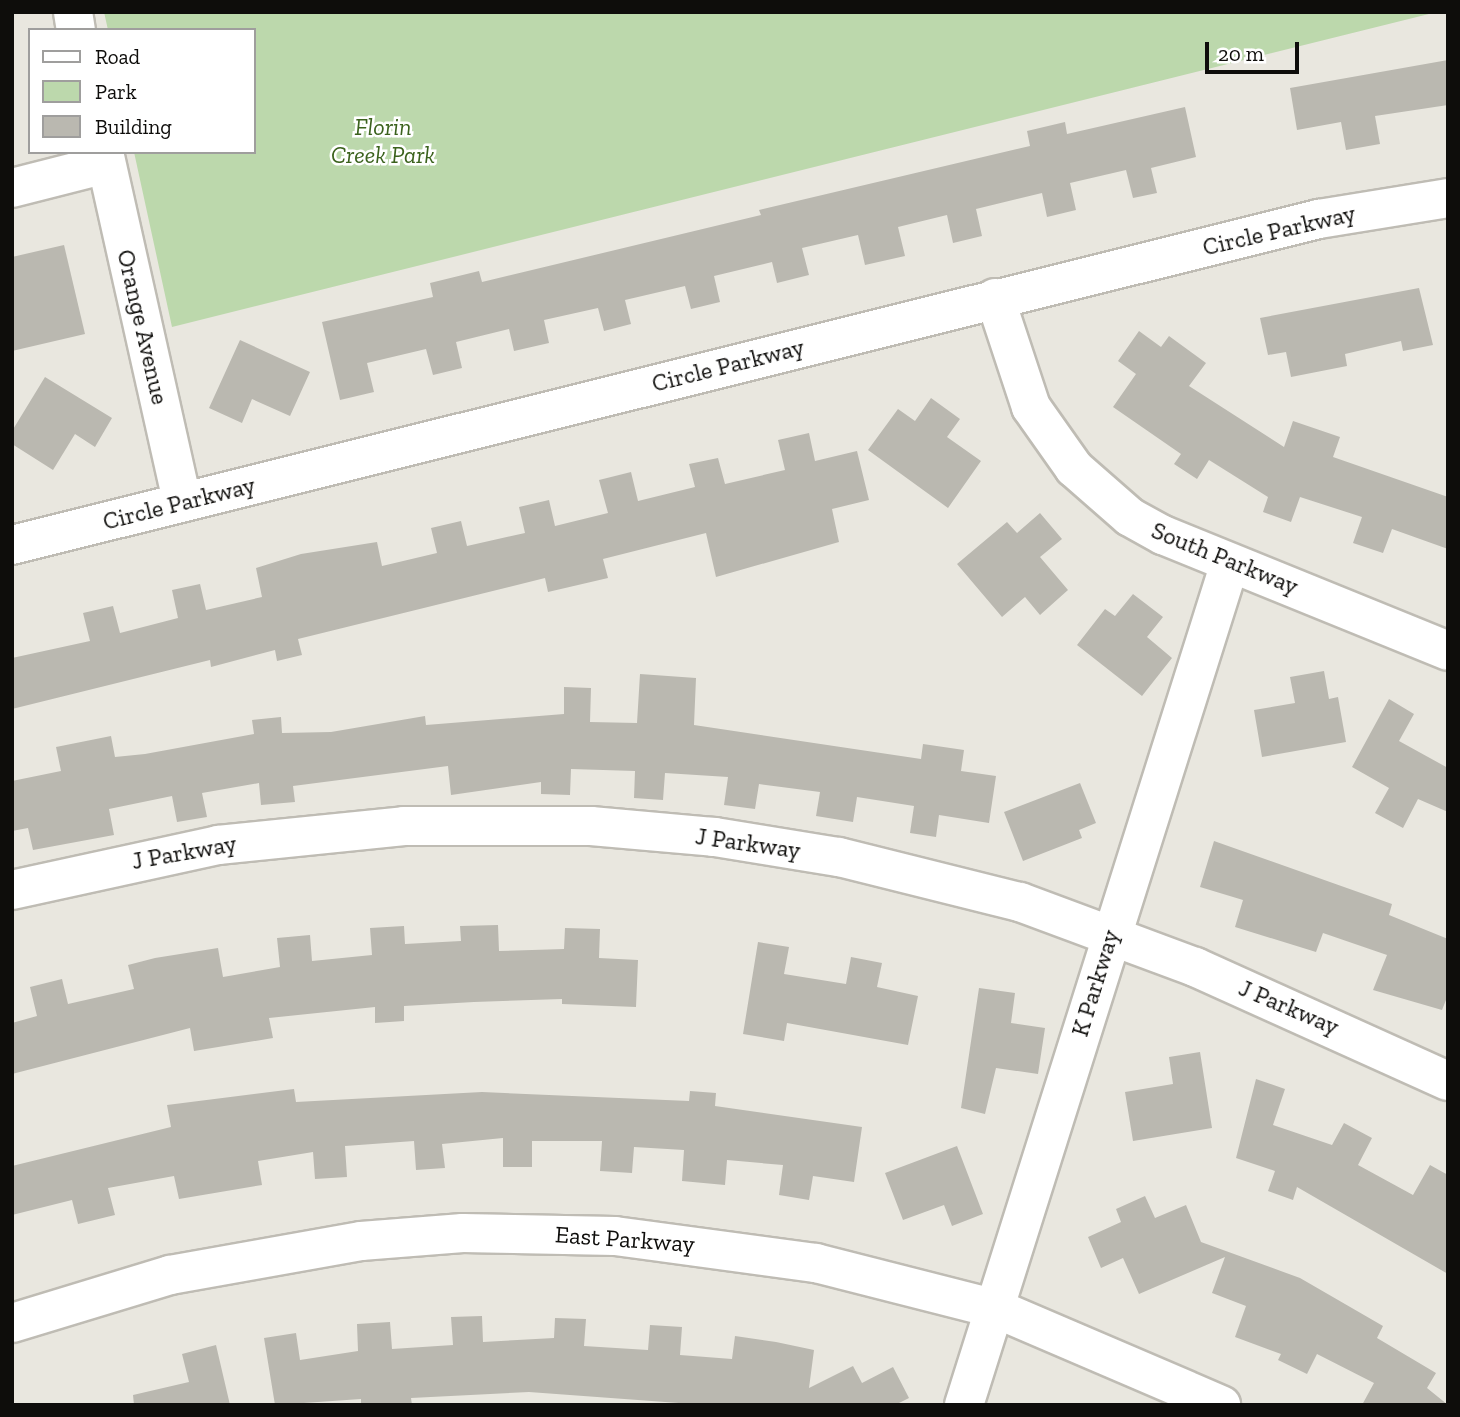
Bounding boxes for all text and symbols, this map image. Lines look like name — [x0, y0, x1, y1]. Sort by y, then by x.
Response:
legend — [28, 28, 256, 154]
scale bar — [1208, 28, 1302, 72]
text: 20 m — [1218, 41, 1264, 66]
text: Road — [95, 44, 140, 69]
text: Park — [95, 79, 137, 104]
park label: Florin Creek Park — [331, 113, 435, 169]
text: Building — [95, 114, 172, 139]
street label: Circle Parkway — [1200, 198, 1358, 262]
street label: Orange Avenue — [111, 246, 175, 408]
street label: Circle Parkway — [649, 332, 807, 398]
street label: Circle Parkway — [100, 470, 258, 536]
street label: South Parkway — [1147, 515, 1303, 601]
street label: J Parkway — [694, 821, 802, 865]
street label: J Parkway — [129, 829, 239, 875]
street label: K Parkway — [1065, 926, 1125, 1040]
street label: J Parkway — [1235, 973, 1343, 1041]
street label: East Parkway — [554, 1220, 696, 1258]

